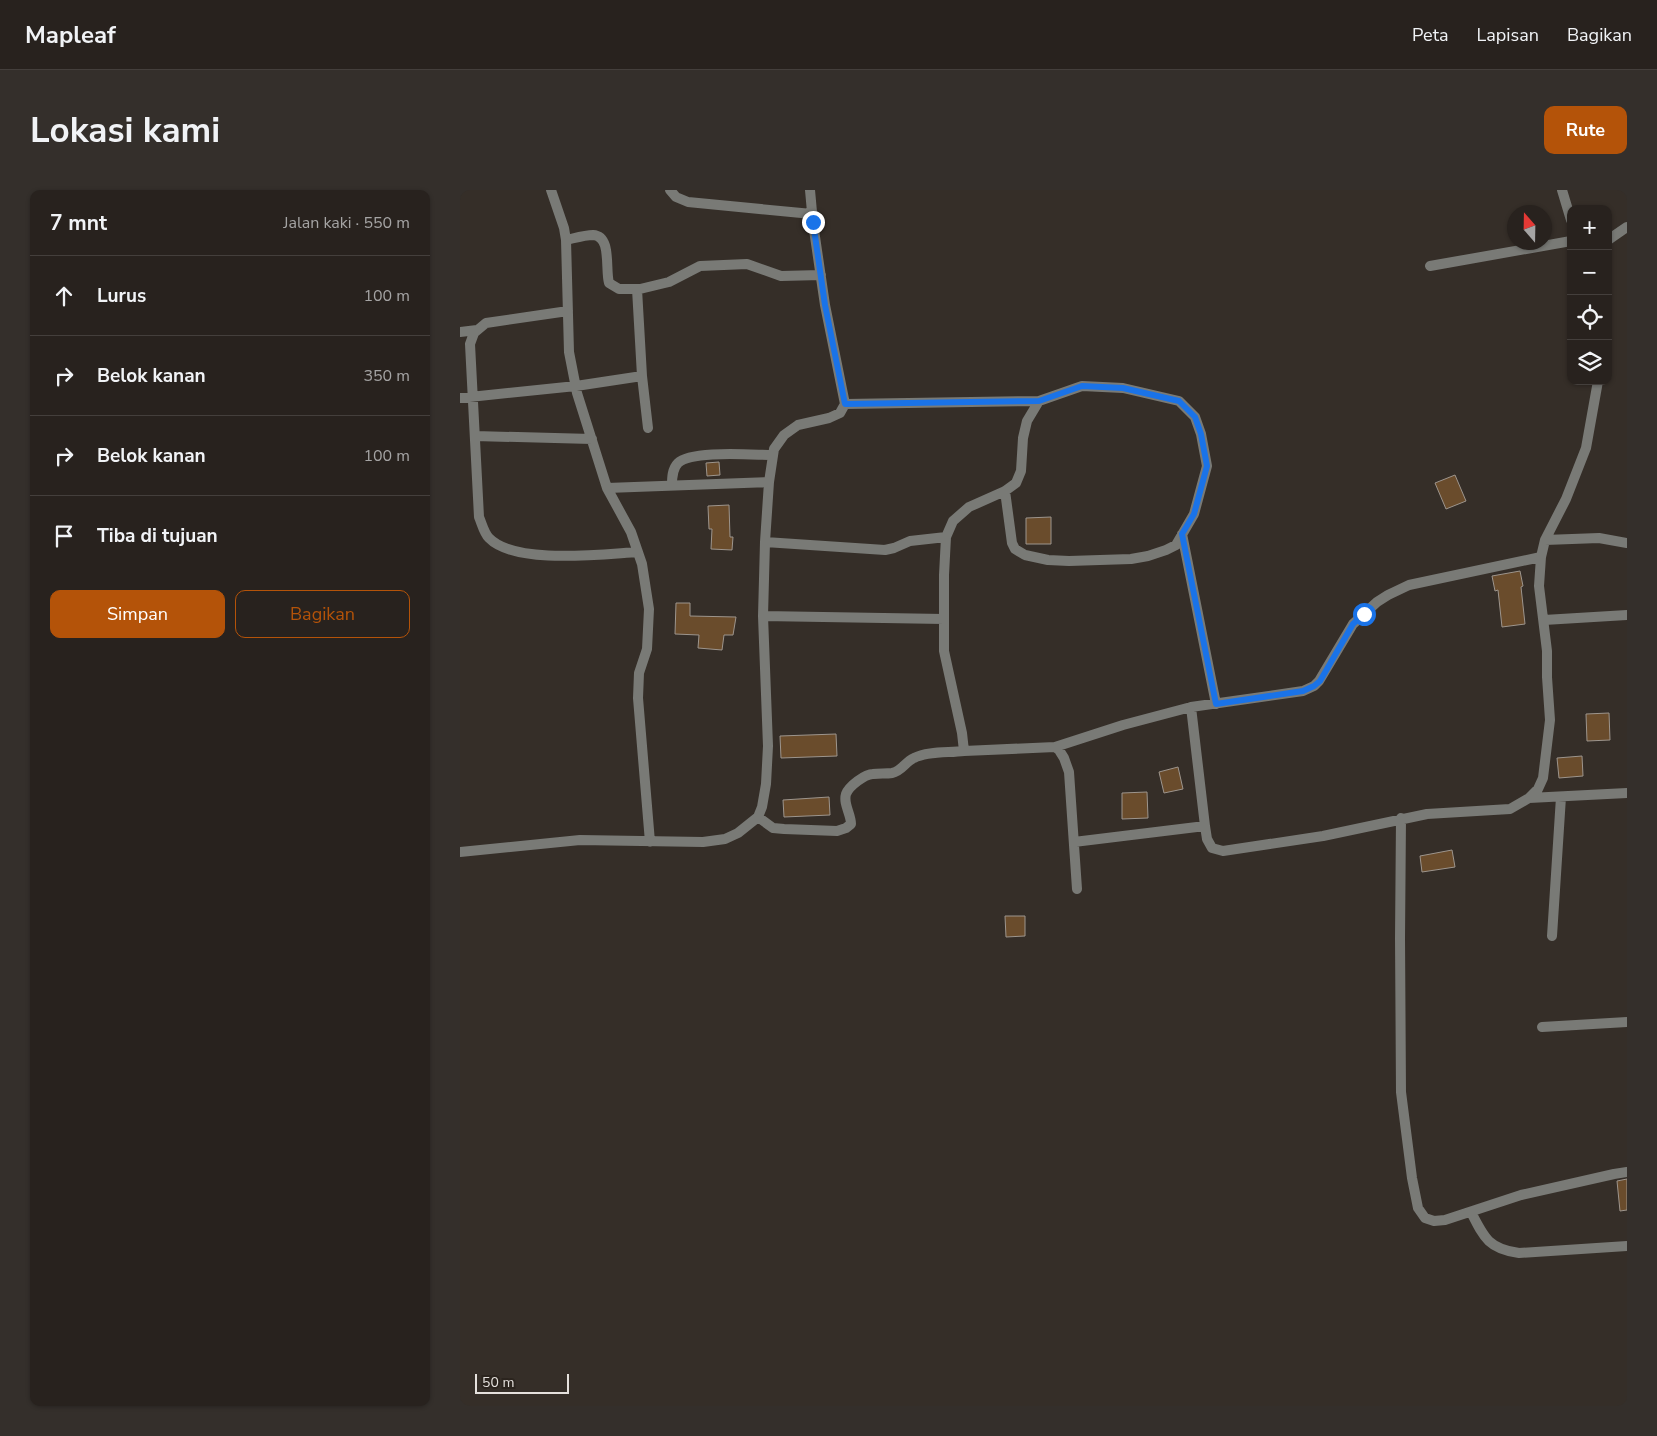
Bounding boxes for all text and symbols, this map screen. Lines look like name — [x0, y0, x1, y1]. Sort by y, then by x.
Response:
text: Mapleaf — [25, 19, 116, 51]
text: Peta — [1412, 23, 1448, 47]
text: Lapisan — [1476, 23, 1539, 47]
text: Bagikan — [1567, 23, 1632, 47]
button: Rute — [1544, 106, 1627, 154]
text: Lokasi kami — [30, 107, 220, 154]
north arrow — [1507, 205, 1552, 250]
map controls — [1567, 205, 1612, 385]
button: + — [1567, 205, 1612, 250]
text: 7 mnt — [50, 209, 107, 237]
route end — [802, 211, 825, 234]
text: Jalan kaki · 550 m — [283, 212, 410, 234]
button: − — [1567, 250, 1612, 295]
icon: ahead — [50, 282, 78, 310]
text: Lurus — [97, 283, 146, 309]
text: 100 m — [363, 285, 410, 307]
button: locate — [1567, 295, 1612, 340]
button: layers — [1567, 340, 1612, 385]
icon: right — [50, 362, 78, 390]
text: Belok kanan — [97, 363, 206, 389]
text: 350 m — [363, 365, 410, 387]
icon: right — [50, 442, 78, 470]
text: Belok kanan — [97, 443, 206, 469]
text: 100 m — [363, 445, 410, 467]
icon: arrive — [50, 522, 78, 550]
text: Tiba di tujuan — [97, 523, 218, 549]
button: Simpan — [50, 590, 225, 638]
button: Bagikan — [235, 590, 410, 638]
route start — [1353, 603, 1376, 626]
scale bar — [475, 1371, 569, 1394]
text: 50 m — [482, 1373, 514, 1392]

